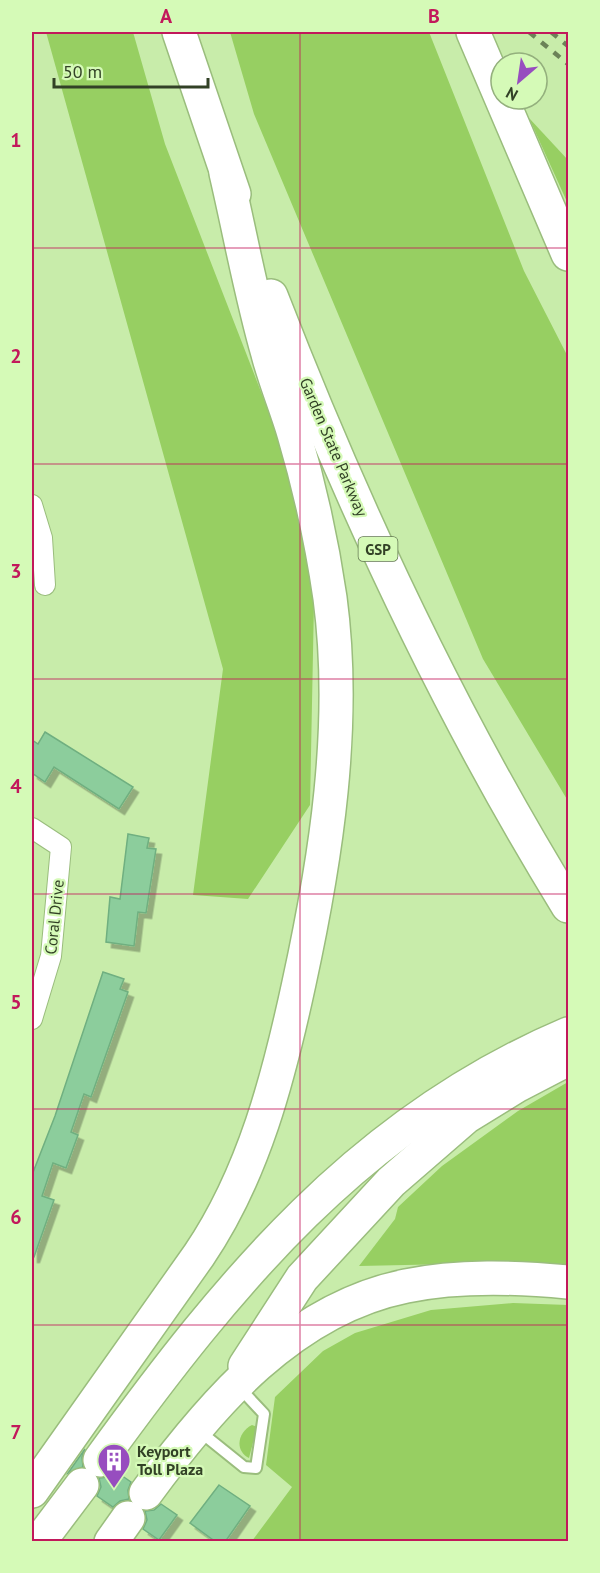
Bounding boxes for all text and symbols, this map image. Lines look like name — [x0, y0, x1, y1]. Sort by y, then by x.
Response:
text: A — [160, 3, 173, 29]
text: B — [428, 3, 440, 29]
scale bar — [54, 51, 208, 89]
north arrow — [489, 51, 549, 111]
text: 50 m — [63, 60, 102, 83]
text: N — [502, 83, 521, 105]
text: 1 — [10, 127, 22, 153]
text: 2 — [10, 343, 22, 369]
street label: Garden State Parkway — [296, 375, 373, 520]
road number: GSP — [358, 537, 398, 561]
text: 3 — [10, 558, 22, 584]
text: 4 — [10, 773, 22, 799]
street label: Coral Drive — [40, 878, 68, 956]
text: 5 — [10, 989, 22, 1015]
text: 6 — [10, 1204, 22, 1230]
text: 7 — [10, 1419, 22, 1445]
place label: Keyport Toll Plaza — [137, 1441, 203, 1479]
building icon: Keyport Toll Plaza — [96, 1442, 132, 1489]

